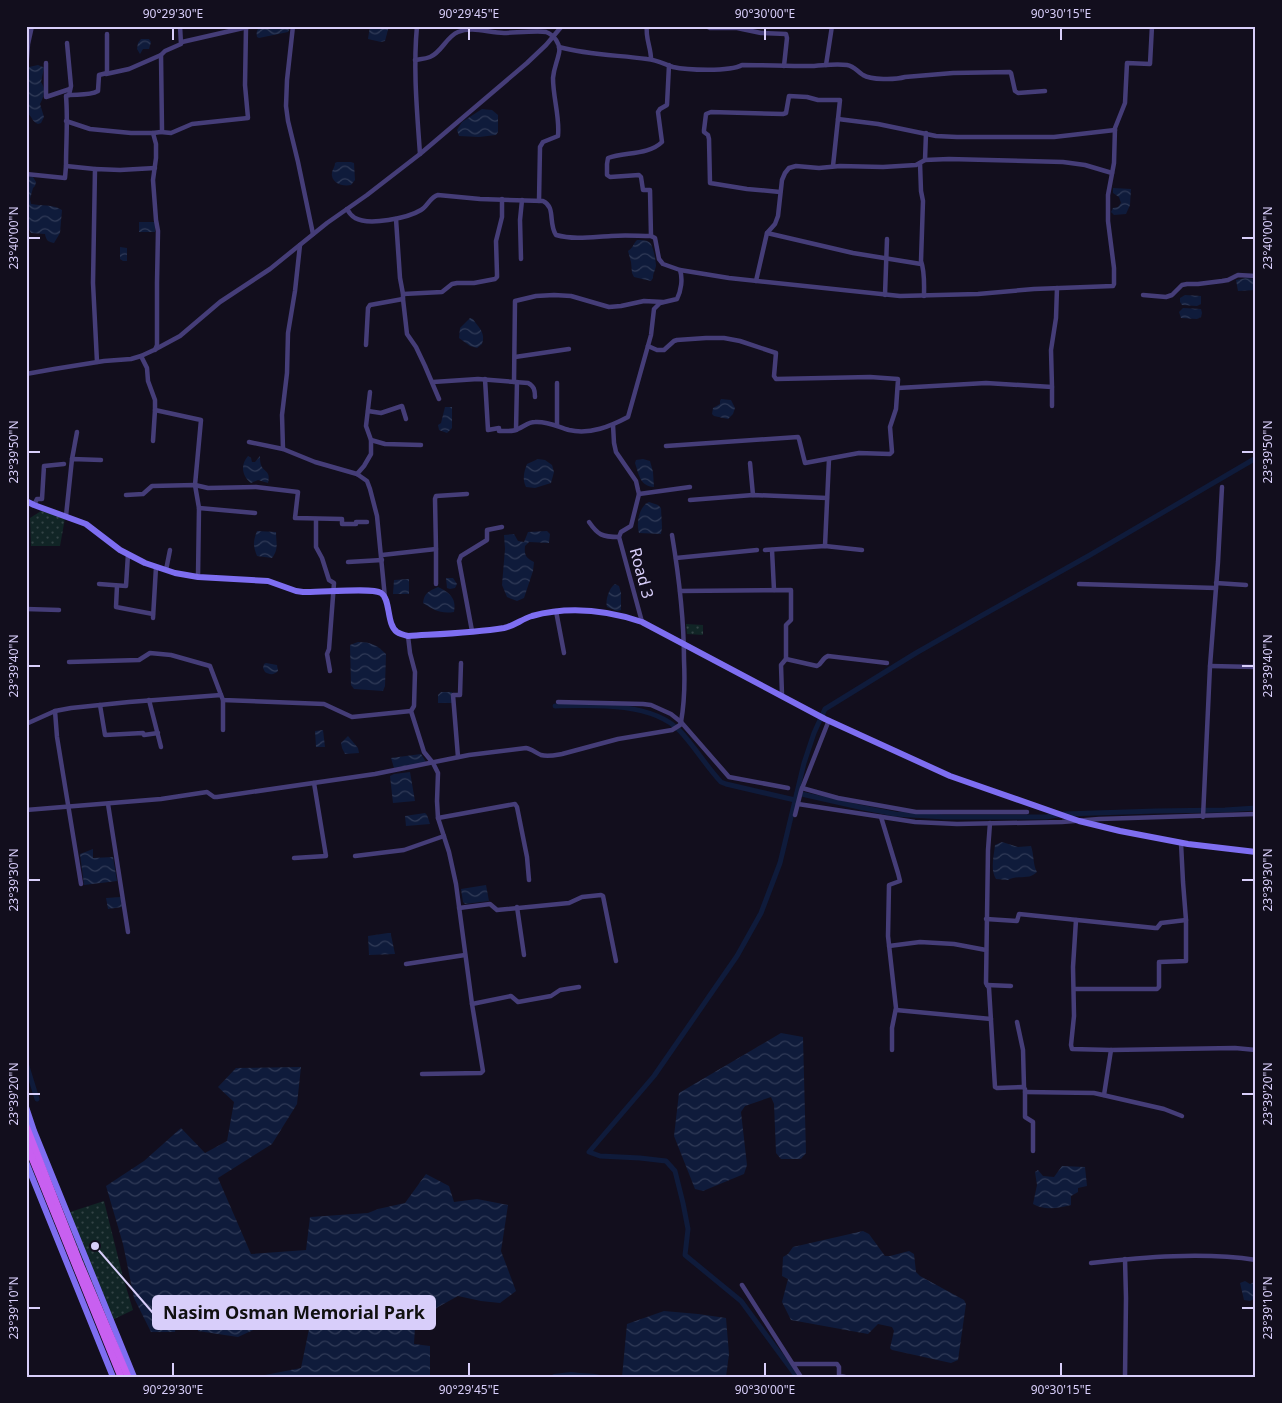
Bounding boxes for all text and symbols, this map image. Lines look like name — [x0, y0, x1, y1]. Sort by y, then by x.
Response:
text: 90°29'30"E — [143, 5, 203, 22]
text: 90°29'45"E — [439, 5, 499, 22]
text: 90°30'00"E — [735, 5, 795, 22]
text: 90°30'15"E — [1031, 5, 1091, 22]
text: 23°40'00"N — [5, 206, 22, 270]
text: 23°40'00"N — [1259, 206, 1276, 270]
text: 23°39'50"N — [5, 420, 22, 484]
text: 23°39'50"N — [1259, 420, 1276, 484]
street label: Road 3 — [625, 545, 659, 601]
text: 23°39'40"N — [5, 634, 22, 698]
text: 23°39'40"N — [1259, 634, 1276, 698]
text: 23°39'30"N — [5, 848, 22, 912]
text: 23°39'30"N — [1259, 848, 1276, 912]
text: 23°39'20"N — [5, 1062, 22, 1126]
text: 23°39'20"N — [1259, 1062, 1276, 1126]
text: 23°39'10"N — [5, 1276, 22, 1340]
text: 23°39'10"N — [1259, 1276, 1276, 1340]
callout: Nasim Osman Memorial Park — [153, 1296, 435, 1329]
text: Nasim Osman Memorial Park — [163, 1300, 426, 1324]
text: 90°29'30"E — [143, 1381, 203, 1398]
text: 90°29'45"E — [439, 1381, 499, 1398]
text: 90°30'00"E — [735, 1381, 795, 1398]
text: 90°30'15"E — [1031, 1381, 1091, 1398]

